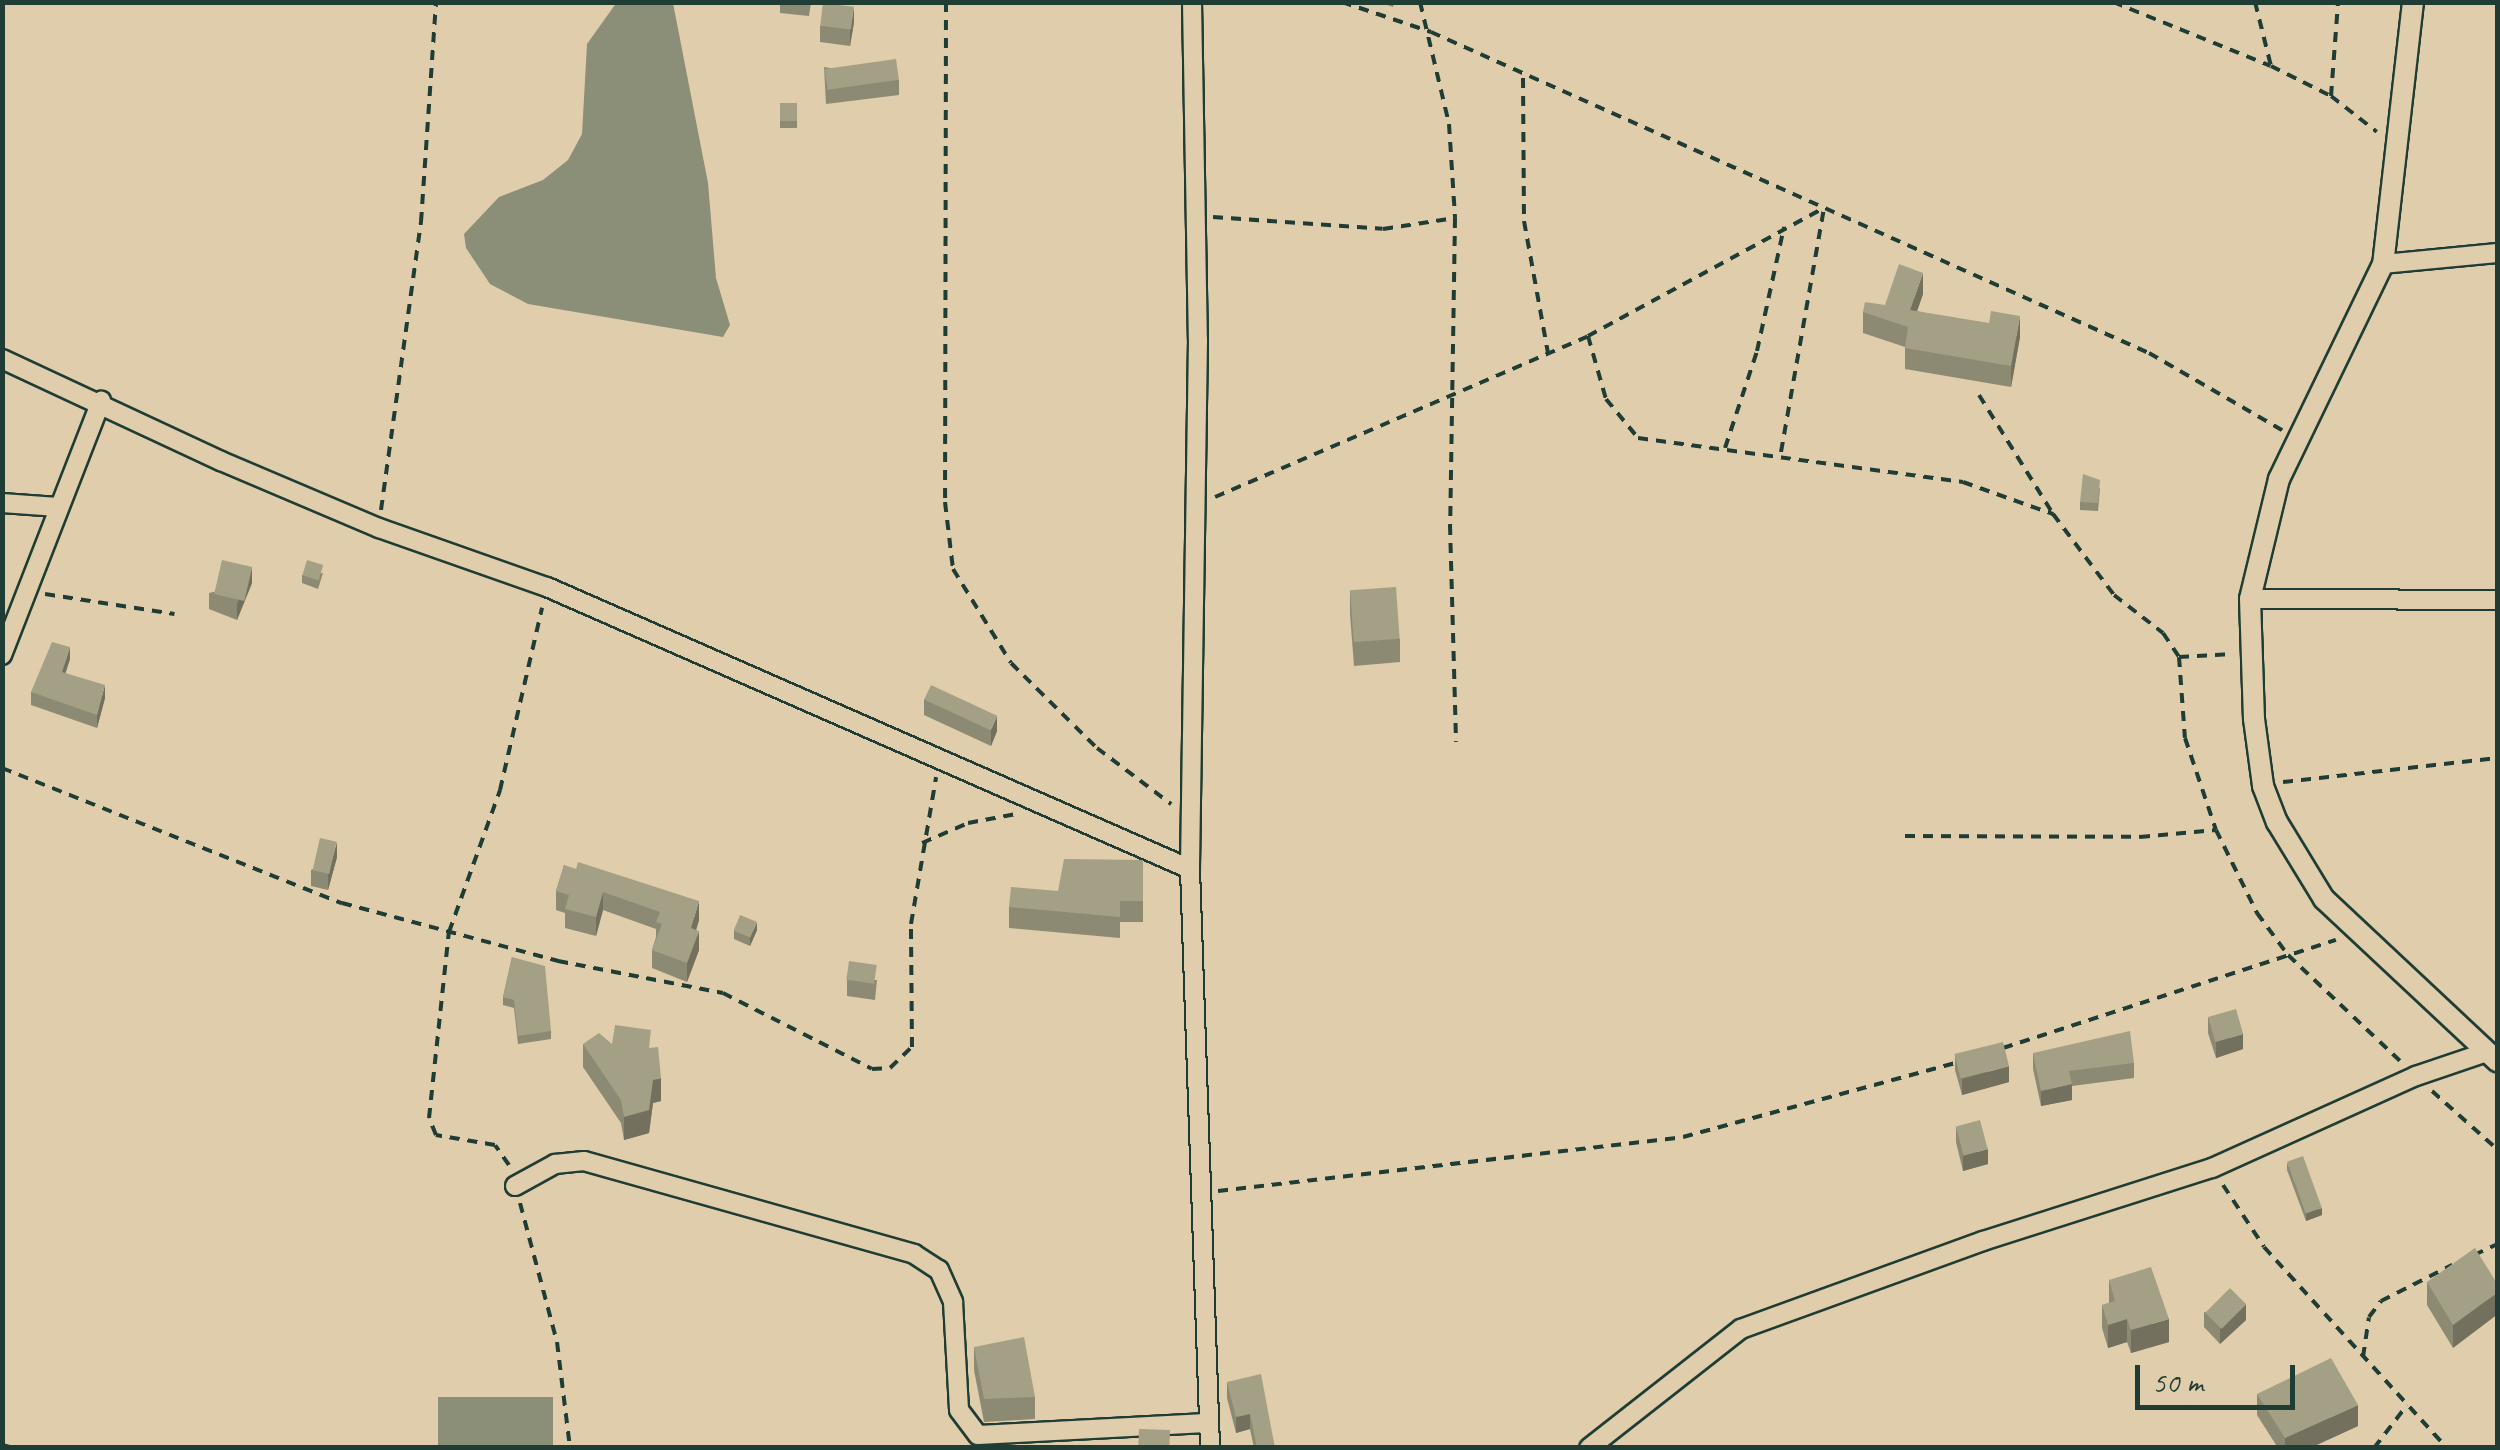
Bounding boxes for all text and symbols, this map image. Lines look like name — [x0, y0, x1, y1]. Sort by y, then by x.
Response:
scale bar — [2140, 1345, 2300, 1407]
text: 50 m — [2152, 1363, 2203, 1401]

